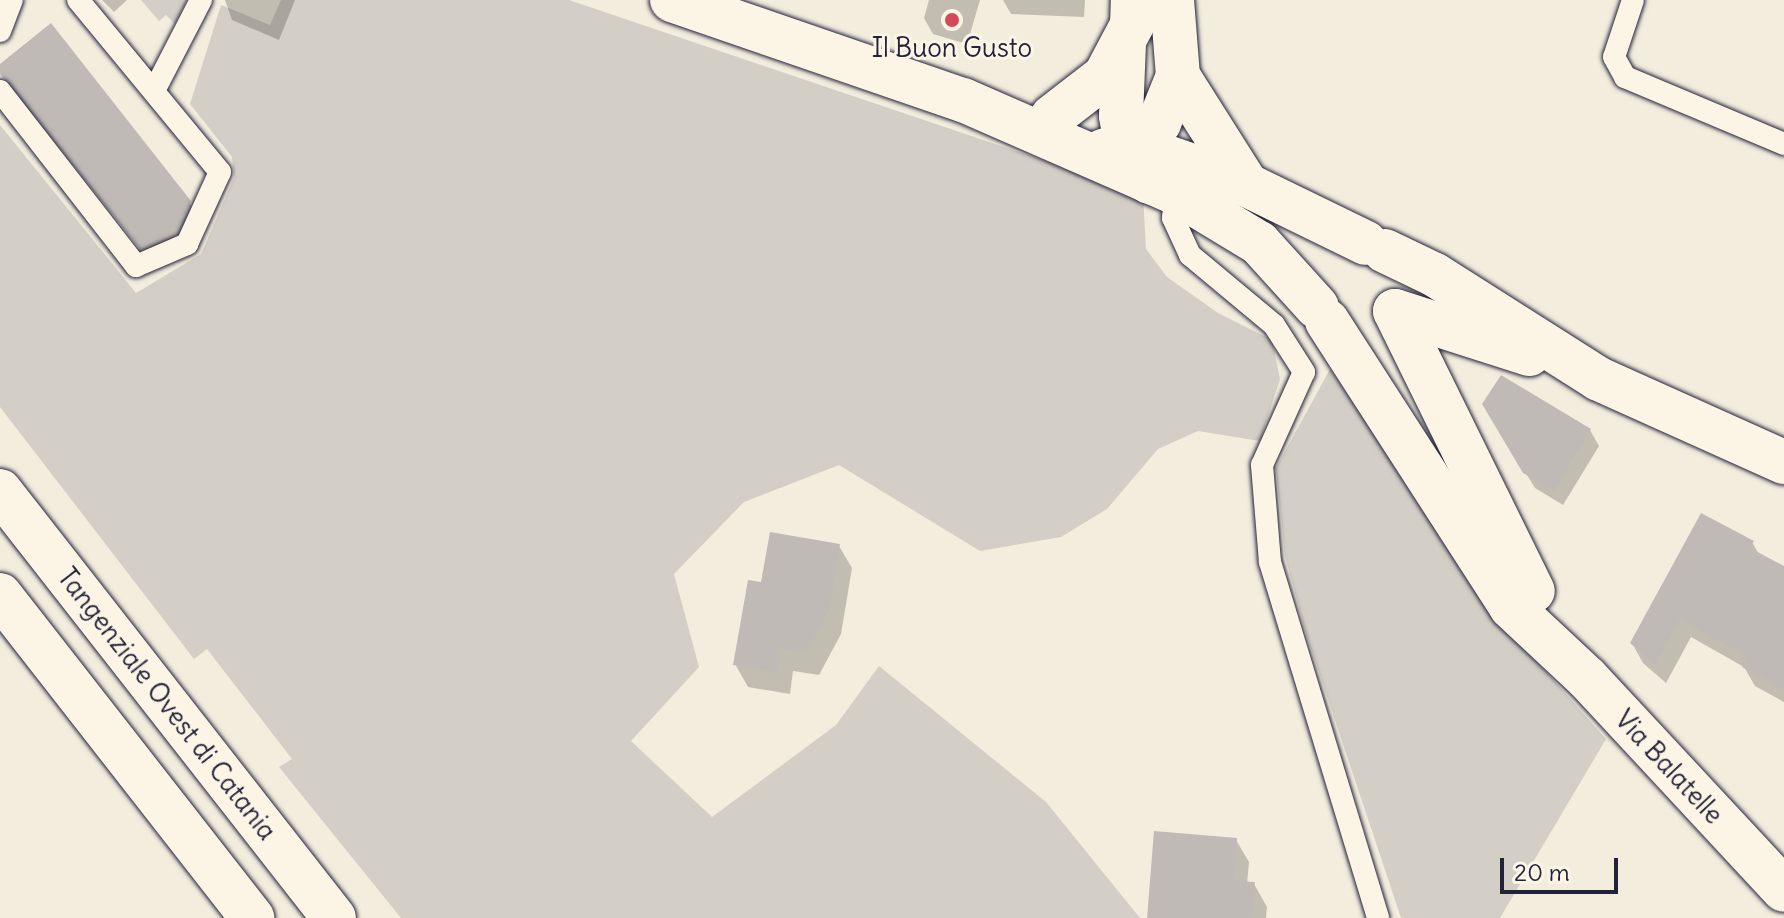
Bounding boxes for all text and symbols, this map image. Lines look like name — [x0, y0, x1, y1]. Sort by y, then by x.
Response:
marker: Il Buon Gusto — [943, 11, 961, 29]
place label: Il Buon Gusto — [872, 32, 1032, 64]
street label: Tangenziale Ovest di Catania — [51, 562, 283, 846]
street label: Via Balatelle — [1609, 704, 1729, 830]
scale bar — [1504, 842, 1622, 892]
text: 20 m — [1514, 857, 1570, 887]

